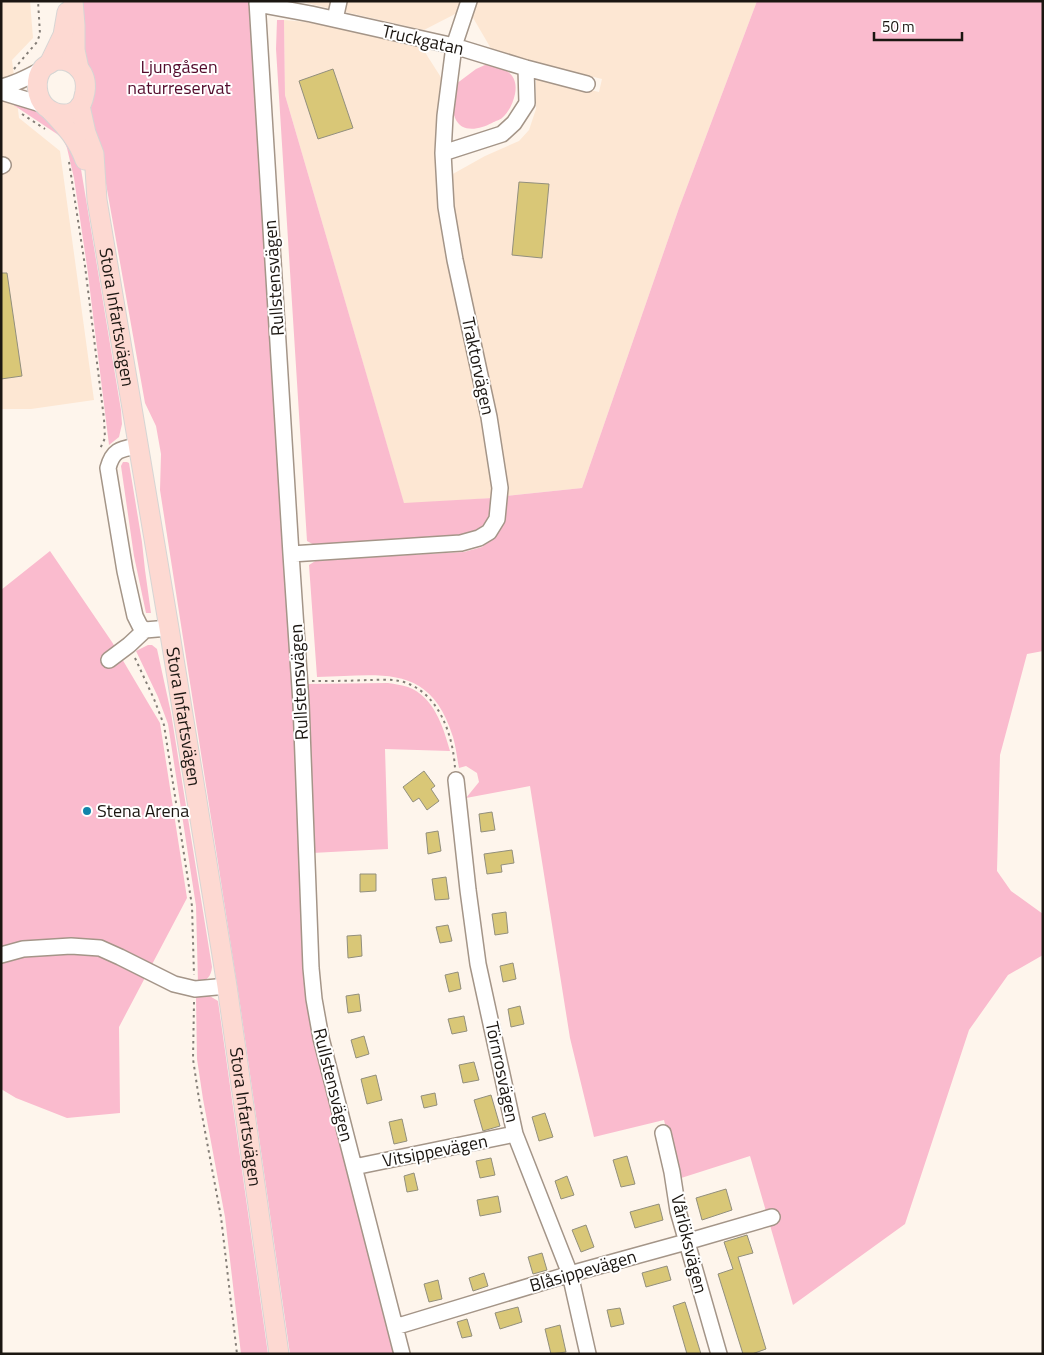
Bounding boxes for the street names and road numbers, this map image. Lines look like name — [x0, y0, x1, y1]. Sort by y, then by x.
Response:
street label: Truckgatan — [380, 17, 467, 62]
street label: Rullstensvägen — [256, 219, 291, 337]
street label: Stora Infartsvägen — [92, 246, 142, 388]
street label: Traktorvägen — [455, 314, 502, 417]
street label: Rullstensvägen — [282, 623, 315, 741]
street label: Stora Infartsvägen — [159, 645, 208, 788]
street label: Törnrosvägen — [479, 1019, 526, 1125]
street label: Rullstensvägen — [306, 1025, 361, 1144]
street label: Stora Infartsvägen — [223, 1045, 269, 1188]
street label: Vitsippevägen — [380, 1127, 490, 1174]
street label: Vårlöksvägen — [664, 1191, 715, 1296]
street label: Blåsippevägen — [526, 1242, 639, 1299]

